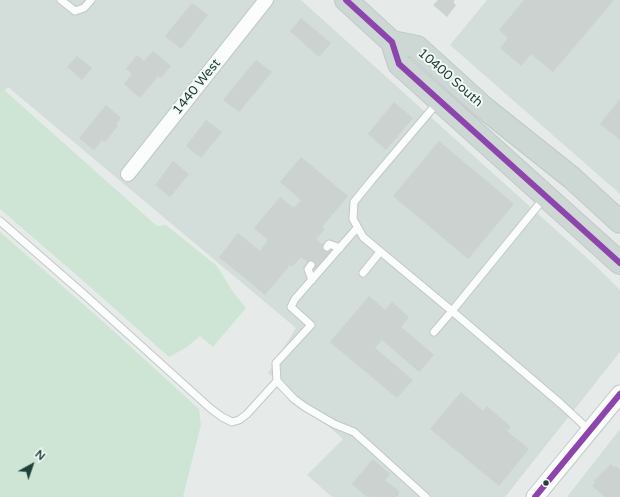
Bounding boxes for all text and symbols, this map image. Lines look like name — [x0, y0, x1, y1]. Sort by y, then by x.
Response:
street label: 10400 South — [414, 46, 486, 110]
street label: 1440 West — [170, 56, 224, 118]
north arrow — [12, 445, 52, 485]
text: N — [32, 448, 48, 463]
unlabelled marker — [541, 478, 551, 488]

